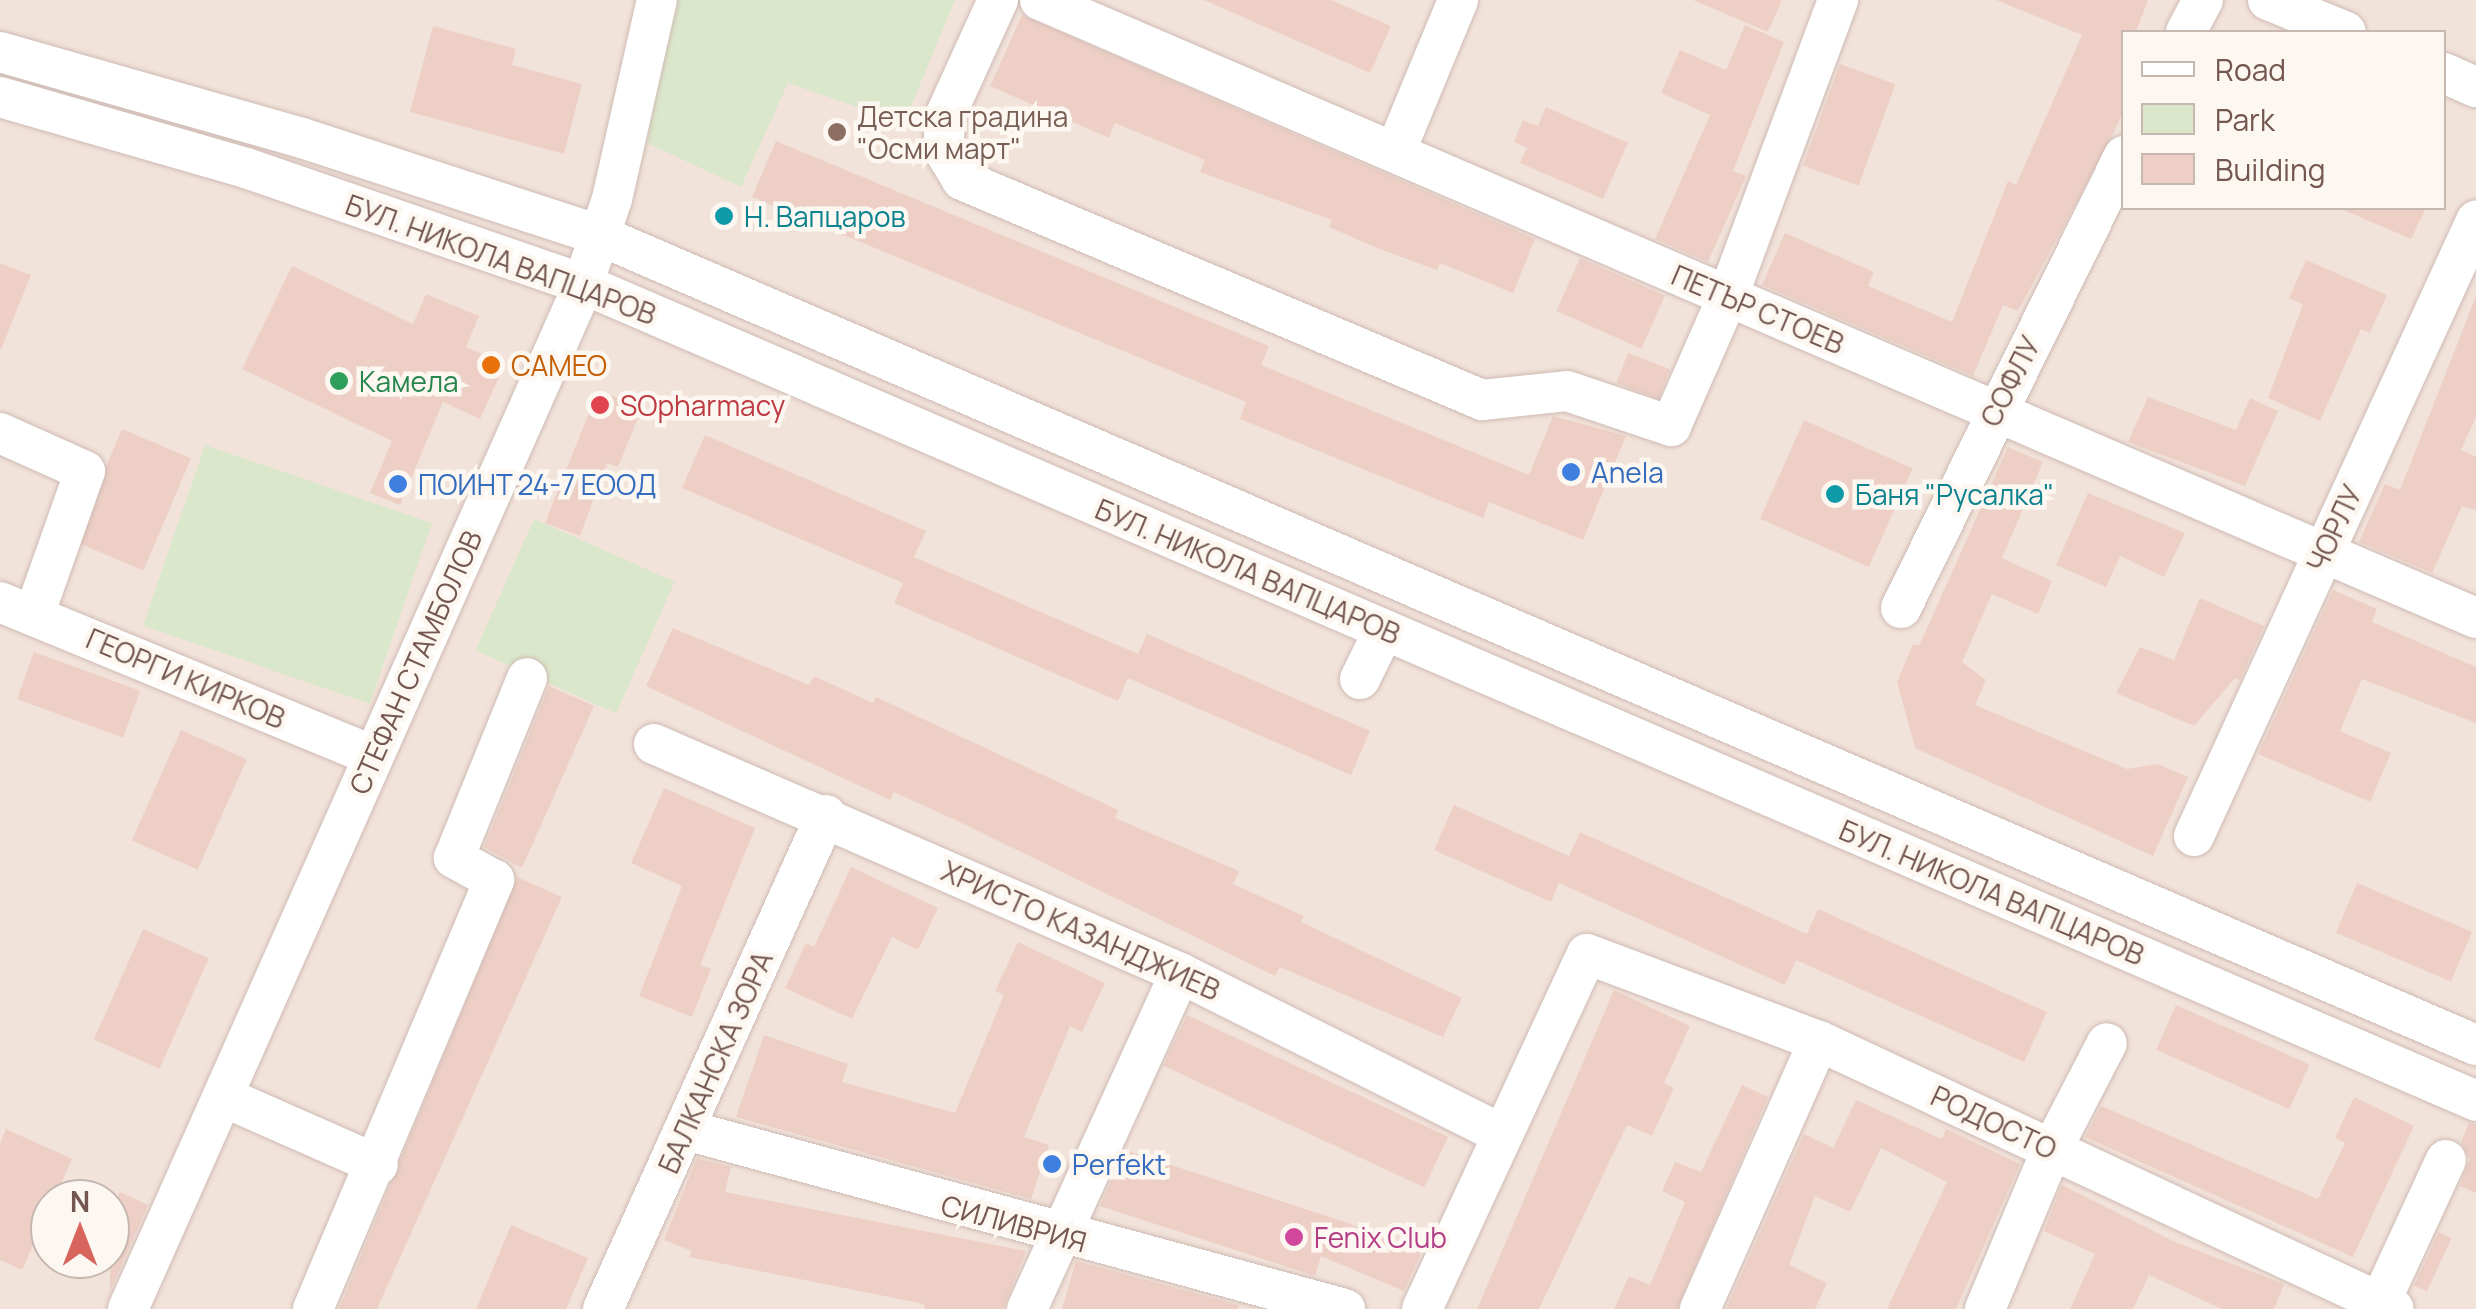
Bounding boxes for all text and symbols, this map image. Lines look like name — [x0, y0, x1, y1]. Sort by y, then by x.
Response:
legend — [2121, 30, 2446, 210]
text: Road — [2215, 49, 2286, 90]
place label: Детска градина "Осми март" — [857, 99, 1068, 165]
text: Park — [2215, 99, 2275, 140]
marker: Детска градина "Осми март" — [826, 121, 848, 143]
text: Building — [2215, 149, 2326, 190]
street label: БУЛ. НИКОЛА ВАПЦАРОВ — [341, 187, 661, 331]
place label: Н. Вапцаров — [744, 199, 905, 233]
marker: Н. Вапцаров — [713, 205, 735, 227]
street label: ПЕТЪР СТОЕВ — [1667, 258, 1849, 360]
street label: СОФЛУ — [1973, 330, 2047, 432]
place label: CAMEO — [511, 348, 607, 382]
marker: CAMEO — [480, 354, 502, 376]
place label: Камела — [359, 364, 459, 398]
marker: Камела — [328, 370, 350, 392]
place label: SOpharmacy — [620, 388, 785, 422]
marker: SOpharmacy — [589, 394, 611, 416]
place label: Anela — [1591, 455, 1664, 489]
marker: Anela — [1560, 461, 1582, 483]
place label: ПОИНТ 24-7 ЕООД — [418, 467, 657, 501]
marker: ПОИНТ 24-7 ЕООД — [387, 473, 409, 495]
place label: Баня "Русалка" — [1855, 477, 2054, 511]
street label: ЧОРЛУ — [2299, 479, 2369, 577]
marker: Баня "Русалка" — [1824, 483, 1846, 505]
street label: БУЛ. НИКОЛА ВАПЦАРОВ — [1091, 492, 1405, 650]
street label: СТЕФАН СТАМБОЛОВ — [342, 525, 488, 799]
street label: ГЕОРГИ КИРКОВ — [82, 621, 290, 735]
street label: БУЛ. НИКОЛА ВАПЦАРОВ — [1835, 813, 2149, 971]
street label: ХРИСТО КАЗАНДЖИЕВ — [937, 853, 1225, 1007]
street label: БАЛКАНСКА ЗОРА — [651, 946, 779, 1178]
street label: РОДОСТО — [1926, 1078, 2062, 1166]
place label: Perfekt — [1072, 1147, 1166, 1181]
marker: Perfekt — [1041, 1153, 1063, 1175]
north arrow — [30, 1179, 130, 1279]
text: N — [70, 1182, 90, 1220]
street label: СИЛИВРИЯ — [938, 1188, 1090, 1258]
place label: Fenix Club — [1314, 1220, 1447, 1254]
marker: Fenix Club — [1283, 1226, 1305, 1248]

